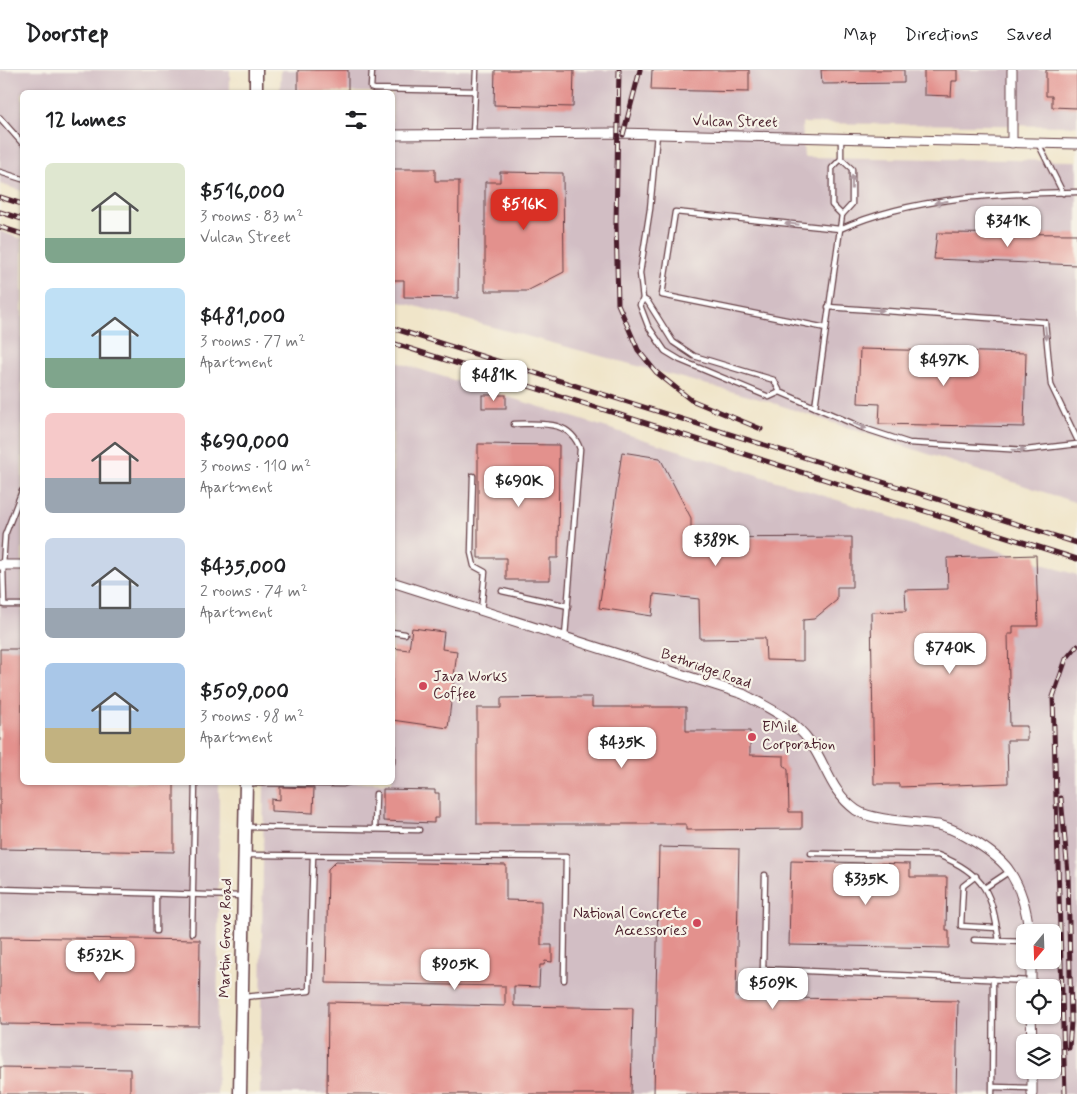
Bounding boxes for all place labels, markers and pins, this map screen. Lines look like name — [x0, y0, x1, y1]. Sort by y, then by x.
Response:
pin: $516K — [489, 189, 559, 231]
pin: $341K — [973, 206, 1043, 248]
pin: $497K — [909, 344, 979, 387]
pin: $481K — [459, 360, 529, 402]
pin: $690K — [484, 466, 554, 508]
pin: $389K — [681, 524, 751, 567]
pin: $740K — [915, 632, 985, 675]
place label: Java Works Coffee — [433, 667, 507, 704]
marker: Java Works Coffee — [417, 680, 429, 692]
place label: EMile Corporation — [762, 718, 835, 755]
pin: $435K — [587, 726, 657, 769]
marker: EMile Corporation — [746, 731, 758, 743]
pin: $335K — [831, 864, 901, 906]
place label: National Concrete Accessories — [573, 904, 687, 941]
marker: National Concrete Accessories — [691, 917, 703, 929]
pin: $532K — [65, 940, 135, 982]
pin: $905K — [420, 948, 490, 991]
pin: $509K — [738, 968, 808, 1010]

